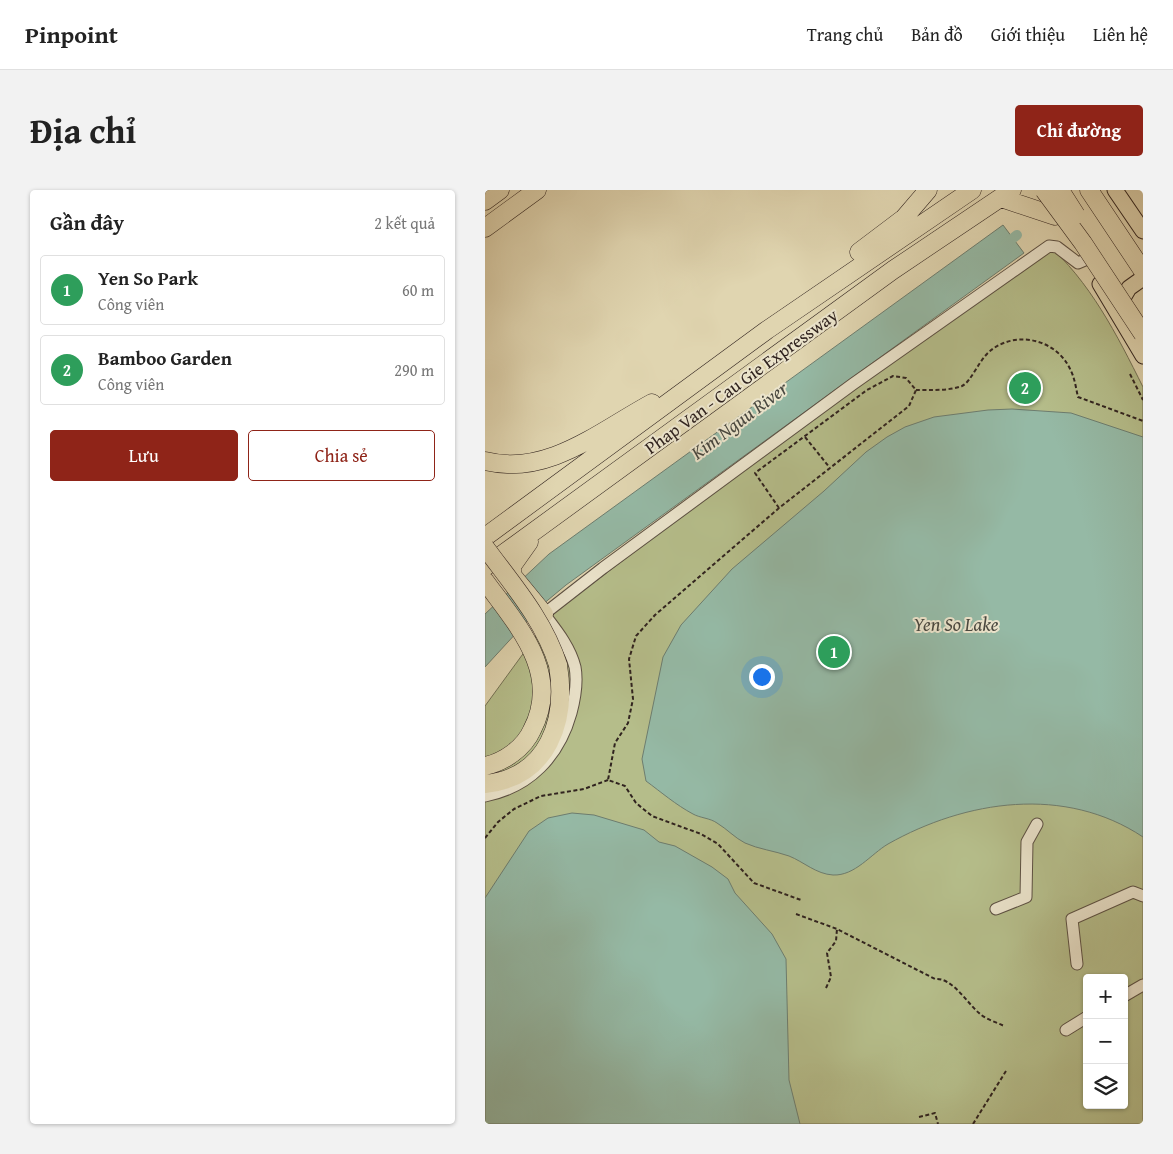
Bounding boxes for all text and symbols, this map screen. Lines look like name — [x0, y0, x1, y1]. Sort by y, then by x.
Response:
text: Pinpoint — [25, 17, 118, 52]
text: Trang chủ — [807, 21, 883, 48]
text: Bản đồ — [911, 21, 963, 48]
text: Giới thiệu — [991, 21, 1065, 48]
text: Liên hệ — [1093, 21, 1148, 48]
text: Địa chỉ — [30, 105, 136, 156]
button: Chỉ đường — [1015, 105, 1143, 156]
text: Gần đây — [50, 207, 124, 238]
text: 2 kết quả — [374, 211, 435, 235]
text: Yen So Park — [98, 264, 198, 292]
text: 1 — [63, 278, 71, 302]
text: 60 m — [402, 278, 434, 302]
text: Công viên — [98, 292, 164, 316]
street label: Phap Van - Cau Gie Expressway — [639, 301, 843, 460]
text: Bamboo Garden — [98, 344, 232, 372]
text: 2 — [63, 358, 71, 382]
text: 290 m — [394, 358, 434, 382]
pin: 2 — [1009, 369, 1041, 407]
text: Công viên — [98, 372, 164, 396]
water label: Kim Nguu River — [684, 374, 794, 466]
button: Lưu — [50, 430, 238, 481]
button: Chia sẻ — [248, 430, 435, 481]
water label: Yen So Lake — [914, 610, 999, 638]
pin: 1 — [818, 633, 850, 671]
your location — [749, 664, 775, 690]
map controls — [1083, 974, 1128, 1109]
button: + — [1083, 974, 1128, 1019]
button: − — [1083, 1019, 1128, 1064]
button: layers — [1083, 1064, 1128, 1109]

